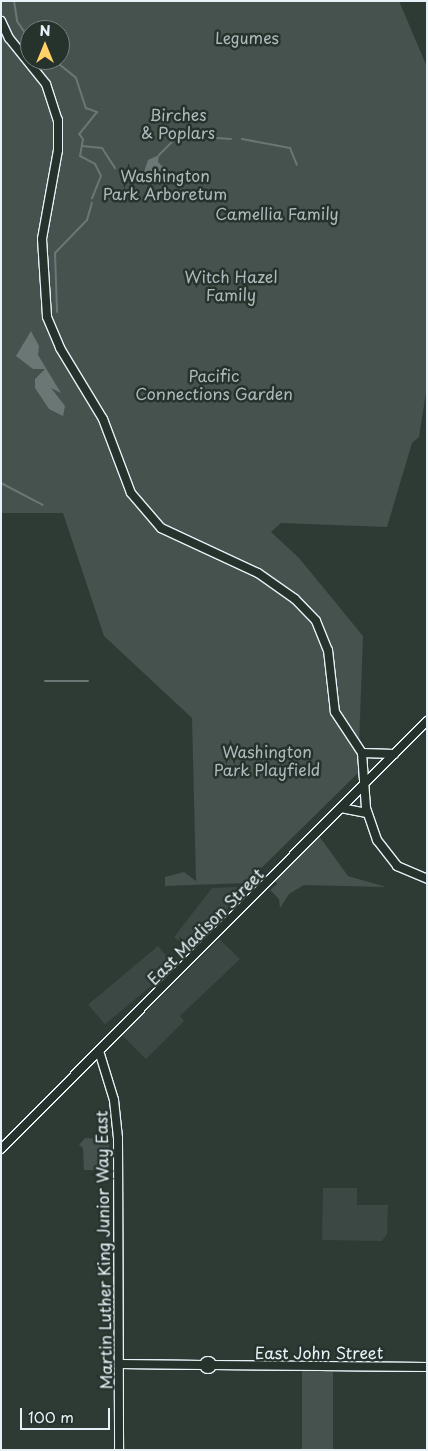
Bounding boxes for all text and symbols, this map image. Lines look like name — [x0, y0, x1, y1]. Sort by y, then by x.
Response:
north arrow — [20, 20, 70, 70]
text: N — [39, 20, 51, 41]
park label: Legumes — [215, 27, 279, 47]
park label: Birches & Poplars — [141, 104, 215, 142]
park label: Washington Park Arboretum — [103, 165, 227, 203]
park label: Camellia Family — [215, 203, 339, 223]
park label: Witch Hazel Family — [184, 266, 278, 304]
park label: Pacific Connections Garden — [136, 365, 292, 403]
park label: Washington Park Playfield — [213, 741, 321, 779]
street label: East Madison Street — [143, 864, 267, 988]
street label: Martin Luther King Junior Way East — [91, 1111, 115, 1389]
street label: East John Street — [255, 1342, 383, 1362]
scale bar — [22, 1398, 112, 1430]
text: 100 m — [28, 1405, 74, 1428]

